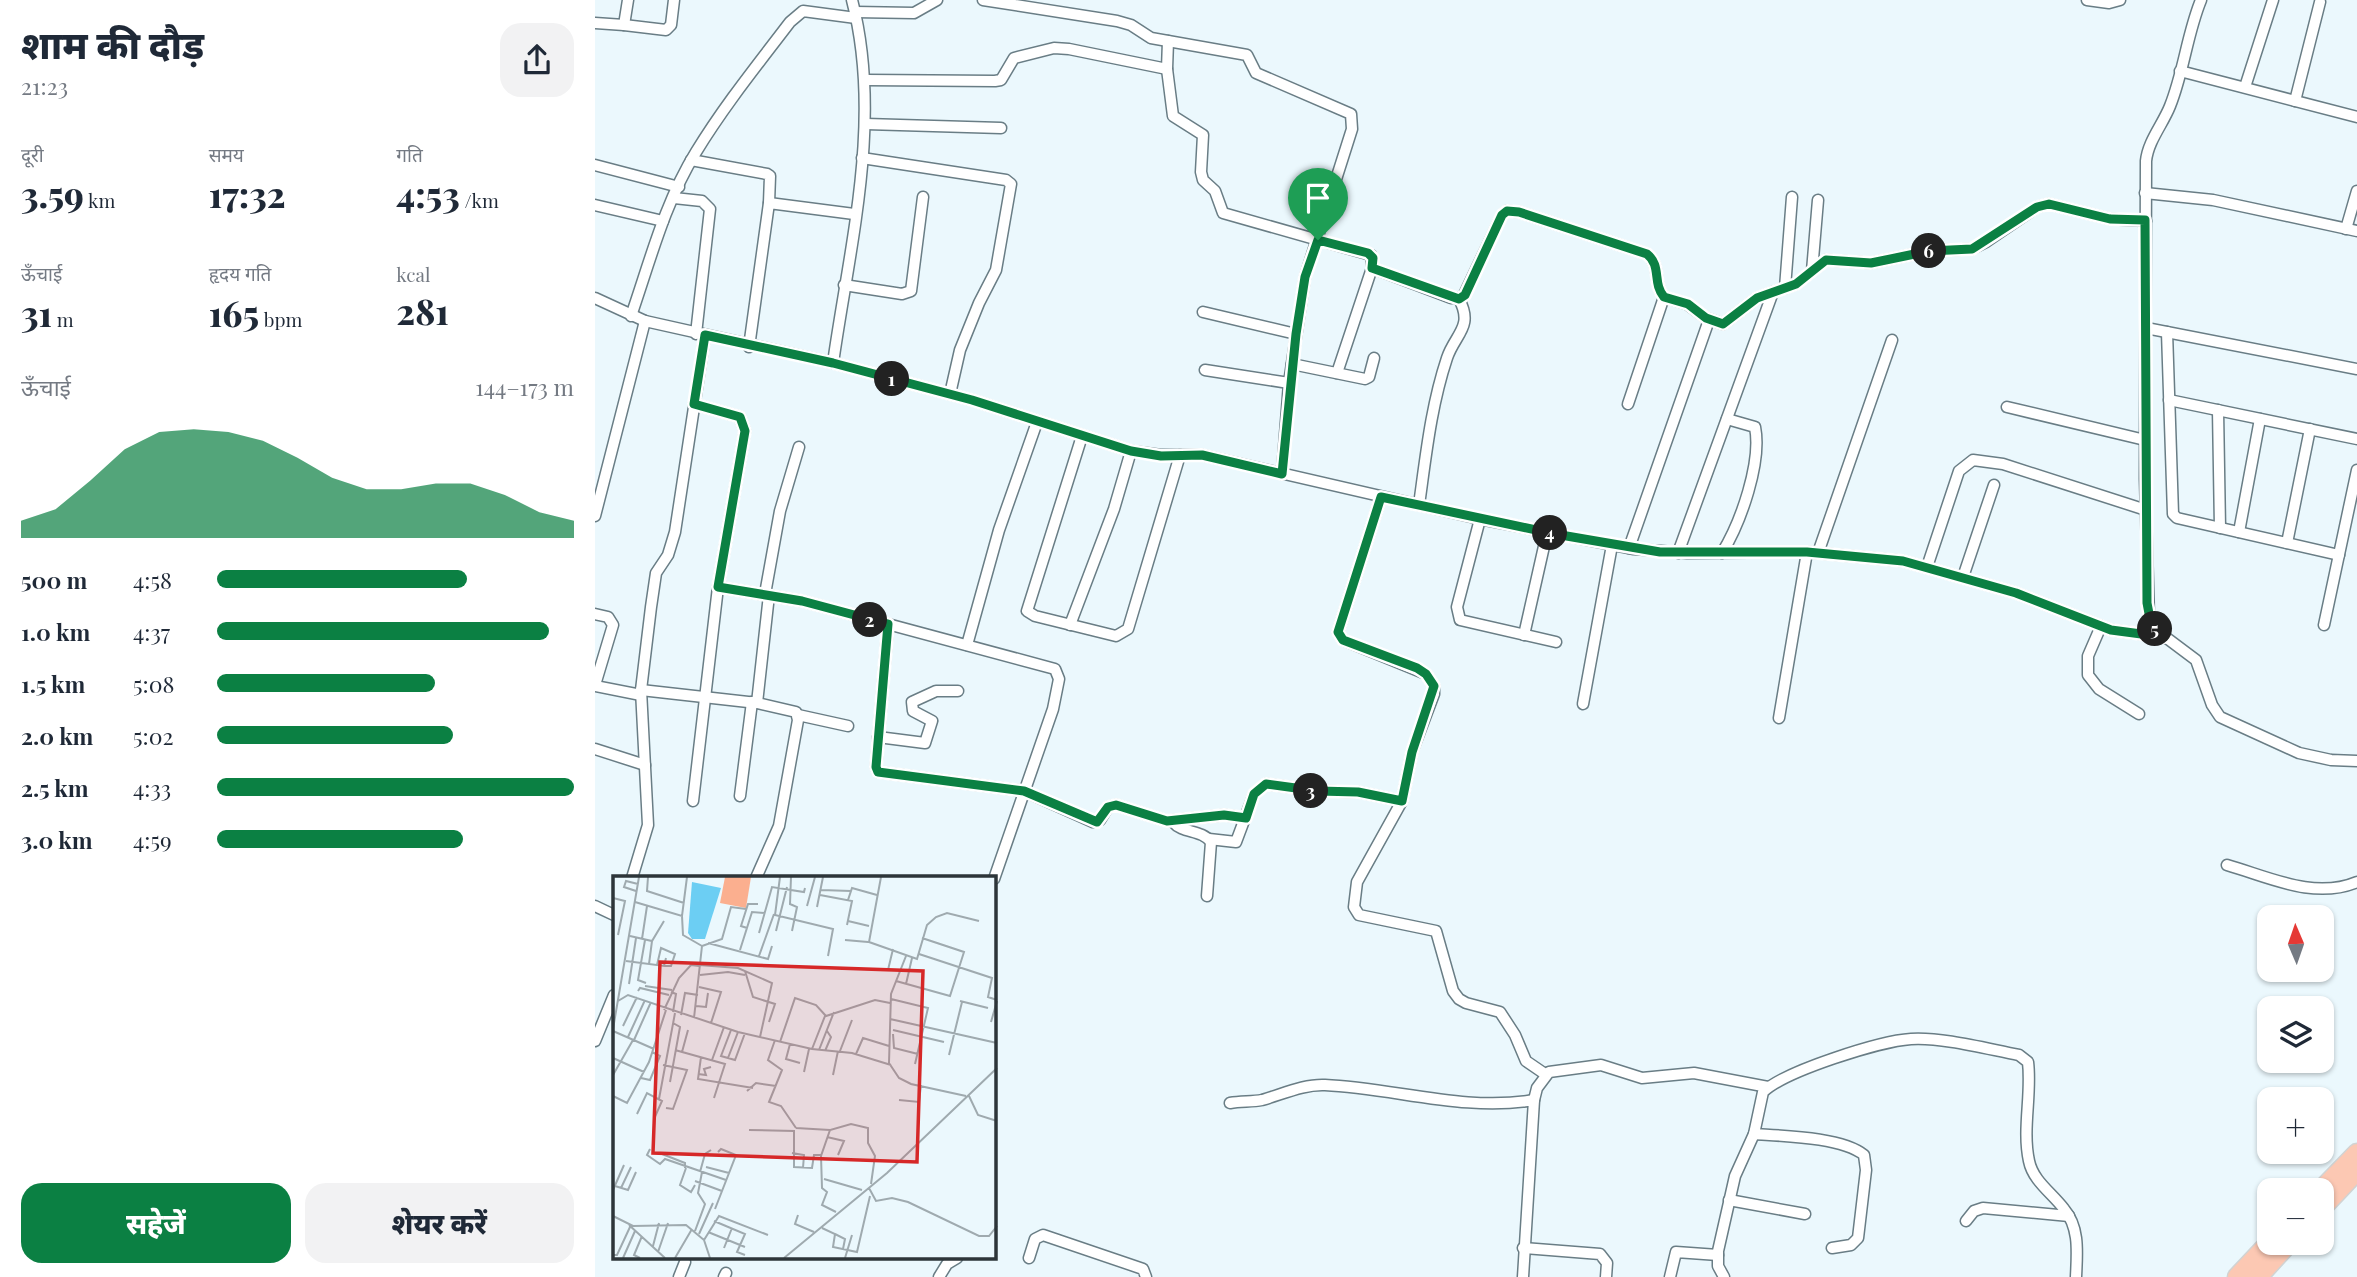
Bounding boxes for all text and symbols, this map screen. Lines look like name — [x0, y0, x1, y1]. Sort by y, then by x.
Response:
text: शाम की दौड़ — [21, 18, 204, 69]
button: share — [500, 23, 574, 97]
text: 21:23 — [21, 70, 68, 101]
text: दूरी — [21, 141, 44, 167]
text: समय — [209, 141, 244, 167]
text: गति — [396, 141, 423, 167]
pin — [1288, 168, 1348, 240]
text: 3.59 — [21, 170, 84, 217]
text: 17:32 — [209, 170, 286, 217]
text: 4:53 — [396, 170, 460, 217]
icon: arrive — [1299, 179, 1337, 217]
text: km — [84, 187, 115, 213]
text: /km — [460, 187, 499, 213]
pin: 6 — [1911, 233, 1947, 268]
text: 6 — [1923, 237, 1934, 263]
text: ऊँचाई — [21, 260, 62, 286]
text: हृदय गति — [209, 260, 271, 286]
text: kcal — [396, 261, 430, 287]
text: 281 — [396, 287, 449, 334]
text: 31 — [21, 289, 52, 336]
text: 165 — [209, 289, 259, 336]
text: m — [52, 306, 74, 332]
text: bpm — [259, 306, 302, 332]
pin: 1 — [875, 362, 909, 396]
text: 1 — [888, 365, 895, 391]
text: ऊँचाई — [21, 371, 71, 402]
text: 144–173 m — [475, 371, 574, 402]
pin: 4 — [1532, 516, 1567, 550]
text: 4 — [1544, 519, 1555, 545]
text: 500 m — [21, 564, 87, 595]
text: 4:58 — [133, 564, 172, 595]
pin: 2 — [853, 602, 887, 638]
text: 2 — [865, 606, 874, 632]
pin: 5 — [2137, 612, 2173, 646]
text: 5 — [2150, 615, 2159, 641]
text: 1.0 km — [21, 616, 90, 647]
text: 4:37 — [133, 616, 170, 647]
text: 1.5 km — [21, 668, 85, 699]
text: 5:08 — [133, 668, 174, 699]
text: 2.0 km — [21, 720, 93, 751]
text: 5:02 — [133, 720, 173, 751]
text: 2.5 km — [21, 772, 88, 803]
text: 4:33 — [133, 772, 171, 803]
pin: 3 — [1293, 774, 1329, 808]
text: 3 — [1306, 777, 1315, 803]
text: 3.0 km — [21, 824, 93, 855]
text: 4:59 — [133, 824, 172, 855]
inset map — [613, 876, 996, 1260]
north arrow — [2257, 905, 2335, 982]
map controls — [2257, 905, 2334, 1255]
button: layers — [2257, 996, 2334, 1073]
button: + — [2257, 1087, 2334, 1164]
button: − — [2257, 1178, 2334, 1255]
button: सहेजें — [21, 1183, 291, 1263]
button: शेयर करें — [305, 1183, 574, 1263]

